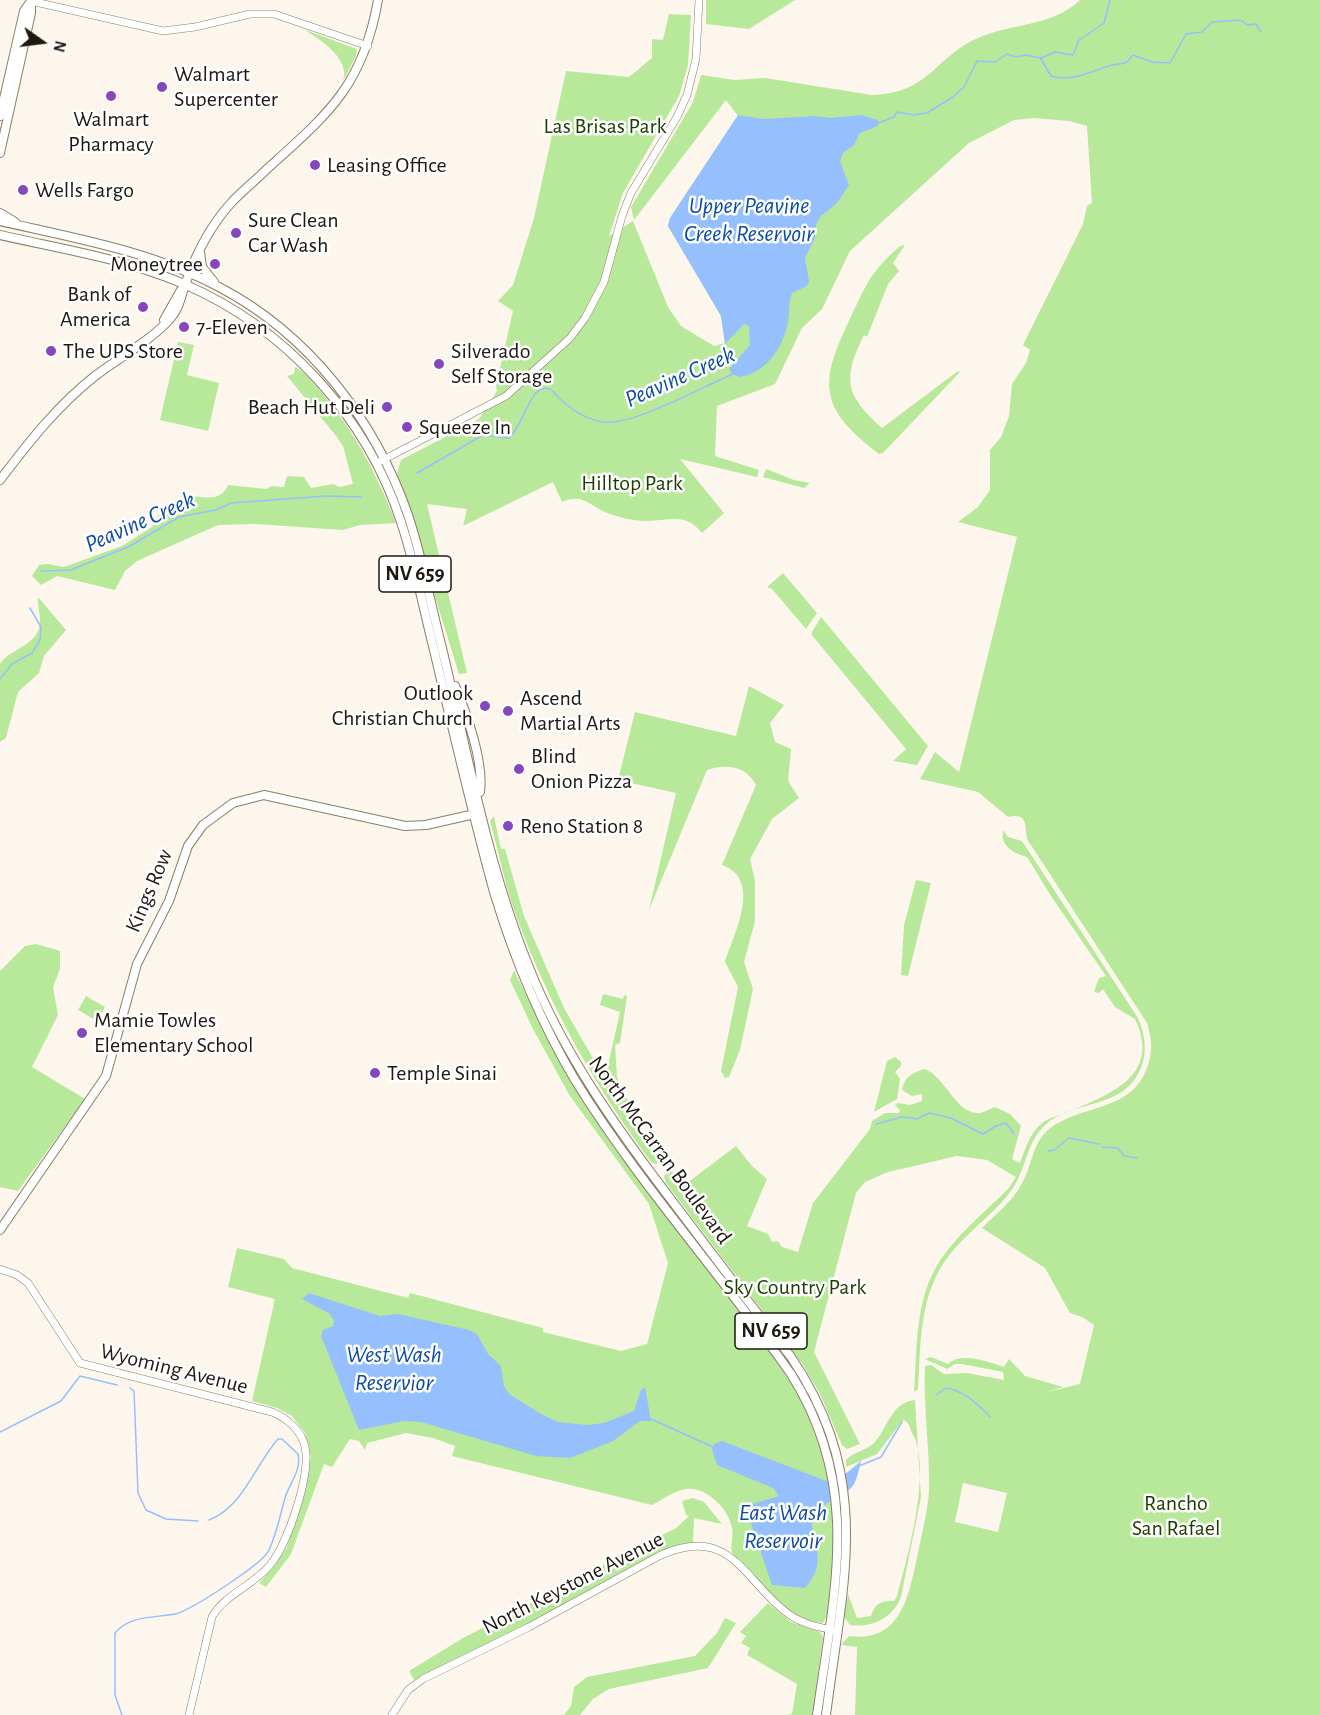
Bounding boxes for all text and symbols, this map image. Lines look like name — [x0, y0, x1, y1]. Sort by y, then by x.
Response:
north arrow — [12, 12, 72, 72]
text: N — [50, 39, 69, 54]
place label: Walmart Supercenter — [174, 61, 278, 112]
marker: Walmart Supercenter — [155, 80, 169, 94]
marker: Walmart Pharmacy — [104, 89, 118, 103]
place label: Walmart Pharmacy — [68, 106, 154, 158]
park label: Las Brisas Park — [543, 113, 667, 139]
place label: Leasing Office — [327, 152, 447, 178]
marker: Leasing Office — [308, 158, 322, 172]
place label: Wells Fargo — [35, 177, 134, 203]
marker: Wells Fargo — [16, 183, 30, 197]
water label: Upper Peavine Creek Reservoir — [684, 192, 814, 248]
place label: Sure Clean Car Wash — [248, 207, 339, 258]
marker: Sure Clean Car Wash — [229, 226, 243, 240]
place label: Moneytree — [110, 251, 203, 277]
marker: Moneytree — [208, 257, 222, 271]
place label: Bank of America — [60, 281, 131, 332]
marker: Bank of America — [136, 300, 150, 314]
place label: 7-Eleven — [196, 314, 268, 340]
marker: 7-Eleven — [177, 320, 191, 334]
place label: The UPS Store — [63, 338, 183, 364]
place label: Silverado Self Storage — [451, 338, 552, 390]
water label: Peavine Creek — [620, 340, 740, 414]
marker: The UPS Store — [44, 344, 58, 358]
marker: Silverado Self Storage — [432, 357, 446, 371]
place label: Beach Hut Deli — [248, 394, 375, 420]
marker: Beach Hut Deli — [380, 400, 394, 414]
place label: Squeeze In — [419, 414, 511, 440]
marker: Squeeze In — [400, 420, 414, 434]
park label: Hilltop Park — [581, 470, 683, 496]
water label: Peavine Creek — [80, 485, 200, 559]
road number: NV 659 — [379, 556, 451, 592]
place label: Outlook Christian Church — [332, 680, 473, 732]
place label: Ascend Martial Arts — [520, 685, 621, 736]
marker: Outlook Christian Church — [478, 699, 492, 713]
marker: Ascend Martial Arts — [501, 704, 515, 718]
place label: Blind Onion Pizza — [531, 743, 632, 794]
marker: Blind Onion Pizza — [512, 762, 526, 776]
place label: Reno Station 8 — [520, 813, 643, 839]
marker: Reno Station 8 — [501, 819, 515, 833]
street label: Kings Row — [120, 845, 178, 937]
place label: Mamie Towles Elementary School — [94, 1007, 253, 1058]
marker: Mamie Towles Elementary School — [75, 1026, 89, 1040]
street label: North McCarran Boulevard — [583, 1051, 737, 1249]
place label: Temple Sinai — [387, 1060, 497, 1086]
marker: Temple Sinai — [368, 1066, 382, 1080]
park label: Sky Country Park — [724, 1274, 866, 1300]
road number: NV 659 — [735, 1313, 807, 1349]
street label: Wyoming Avenue — [97, 1338, 251, 1400]
water label: West Wash Reservior — [346, 1341, 442, 1397]
park label: Rancho San Rafael — [1132, 1490, 1220, 1542]
water label: East Wash Reservoir — [739, 1499, 827, 1555]
street label: North Keystone Avenue — [478, 1526, 668, 1640]

